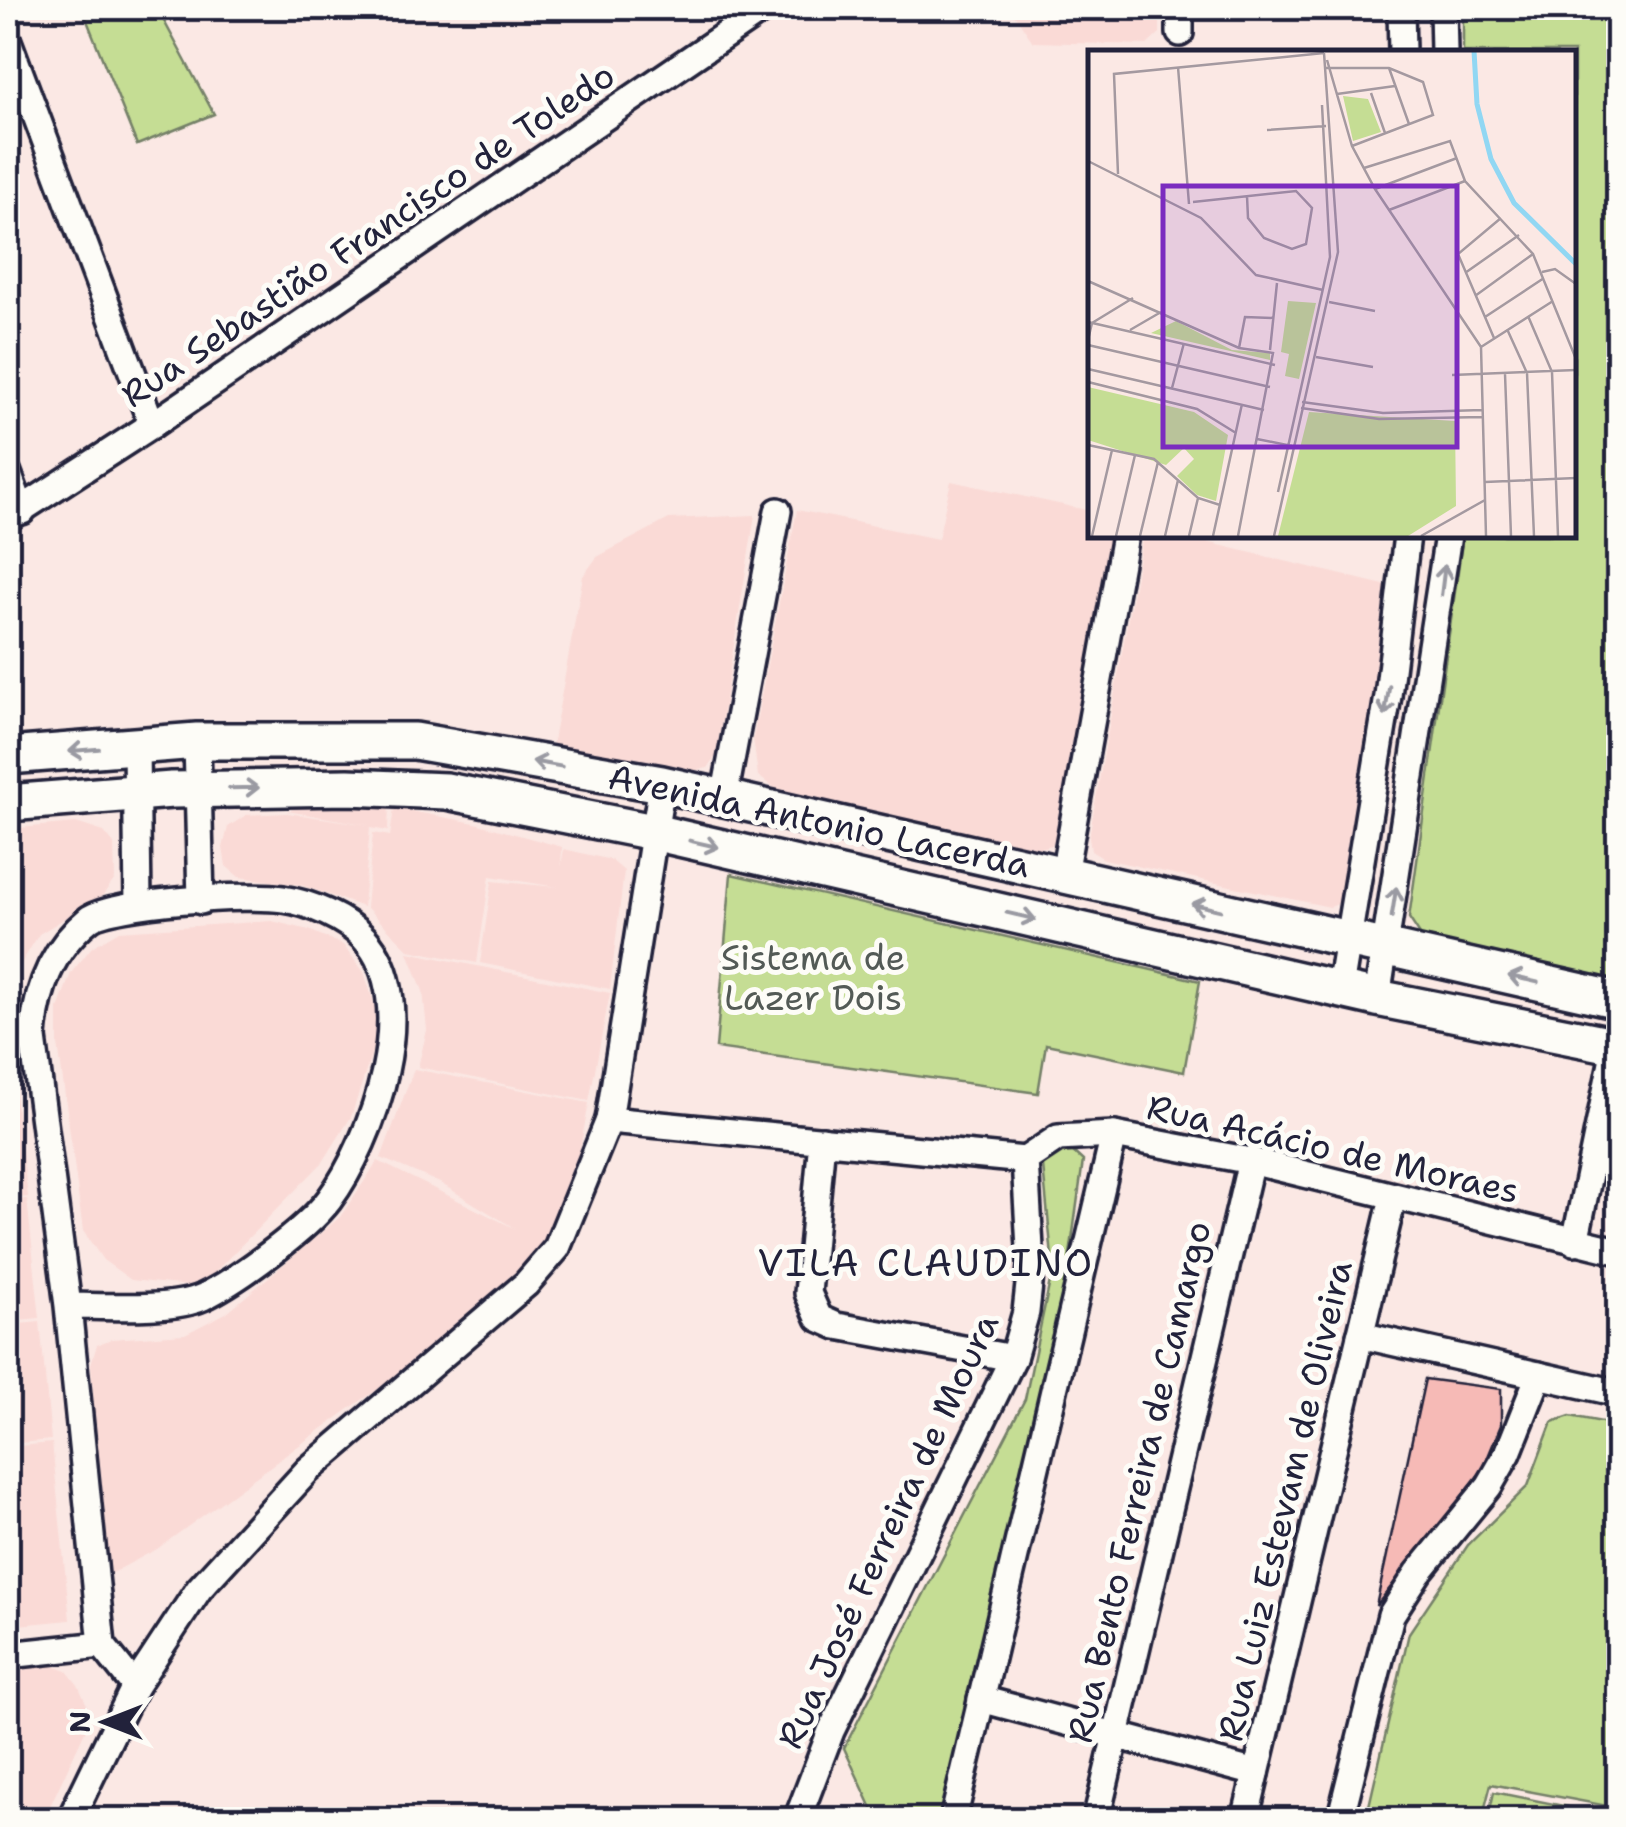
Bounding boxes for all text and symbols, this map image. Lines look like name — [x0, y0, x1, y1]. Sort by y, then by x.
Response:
inset map — [1088, 50, 1576, 538]
street label: Rua Sebastião Francisco de Toledo — [112, 51, 624, 418]
one-way arrow — [1434, 565, 1452, 597]
one-way arrow — [1377, 684, 1395, 717]
one-way arrow — [69, 740, 101, 759]
street label: Avenida Antonio Lacerda — [604, 753, 1034, 888]
one-way arrow — [531, 754, 564, 773]
one-way arrow — [228, 779, 260, 798]
one-way arrow — [687, 836, 719, 854]
one-way arrow — [1385, 886, 1403, 918]
one-way arrow — [1191, 897, 1223, 915]
one-way arrow — [1004, 908, 1036, 926]
park label: Sistema de Lazer Dois — [721, 934, 905, 1021]
one-way arrow — [1508, 969, 1540, 987]
street label: Rua Acácio de Moraes — [1142, 1083, 1524, 1214]
street label: Rua Bento Ferreira de Camargo — [1056, 1217, 1221, 1747]
district label: VILA CLAUDINO — [757, 1237, 1095, 1288]
street label: Rua Luiz Estevam de Oliveira — [1206, 1256, 1363, 1746]
street label: Rua José Ferreira de Moura — [766, 1305, 1009, 1756]
north arrow — [55, 1672, 155, 1772]
text: N — [61, 1711, 99, 1733]

